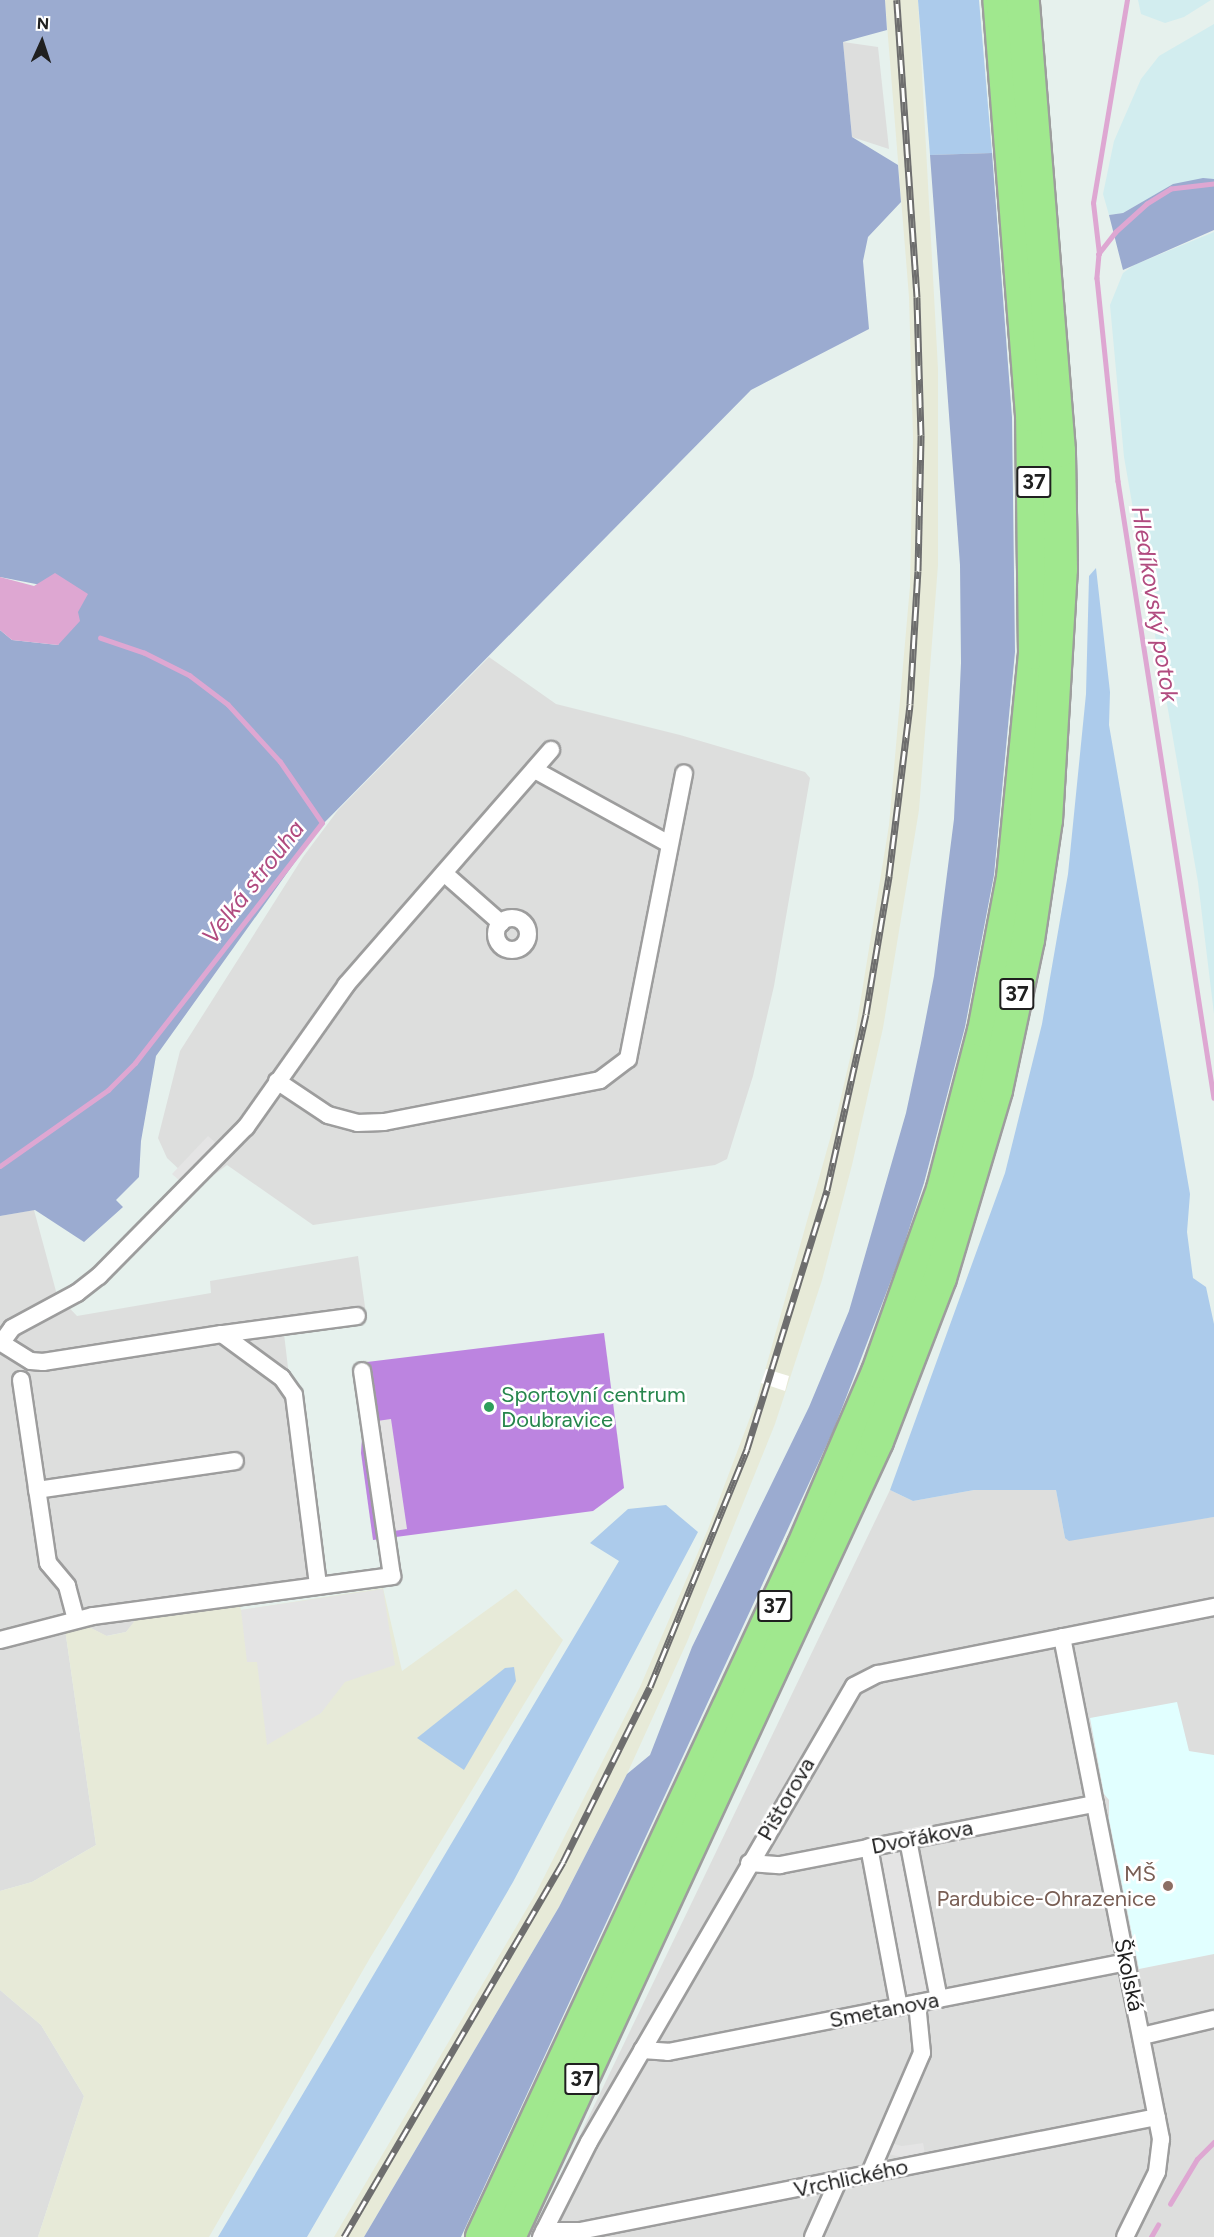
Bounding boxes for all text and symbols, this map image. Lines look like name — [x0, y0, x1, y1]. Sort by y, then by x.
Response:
north arrow — [12, 12, 72, 72]
text: N — [36, 14, 50, 33]
road number: 37 — [1016, 464, 1052, 500]
water label: Hledíkovský potok — [1125, 504, 1185, 704]
water label: Velká strouha — [196, 814, 310, 950]
road number: 37 — [999, 976, 1035, 1012]
place label: Sportovní centrum Doubravice — [501, 1381, 686, 1432]
marker: Sportovní centrum Doubravice — [482, 1400, 496, 1414]
road number: 37 — [757, 1588, 793, 1624]
street label: Pištorova — [752, 1753, 820, 1845]
street label: Dvořákova — [869, 1814, 975, 1860]
place label: MŠ Pardubice-Ohrazenice — [936, 1860, 1156, 1912]
marker: MŠ Pardubice-Ohrazenice — [1161, 1879, 1175, 1893]
street label: Školská — [1108, 1936, 1150, 2014]
street label: Smetanova — [827, 1986, 941, 2034]
road number: 37 — [564, 2061, 600, 2097]
street label: Vrchlického — [791, 2153, 911, 2203]

